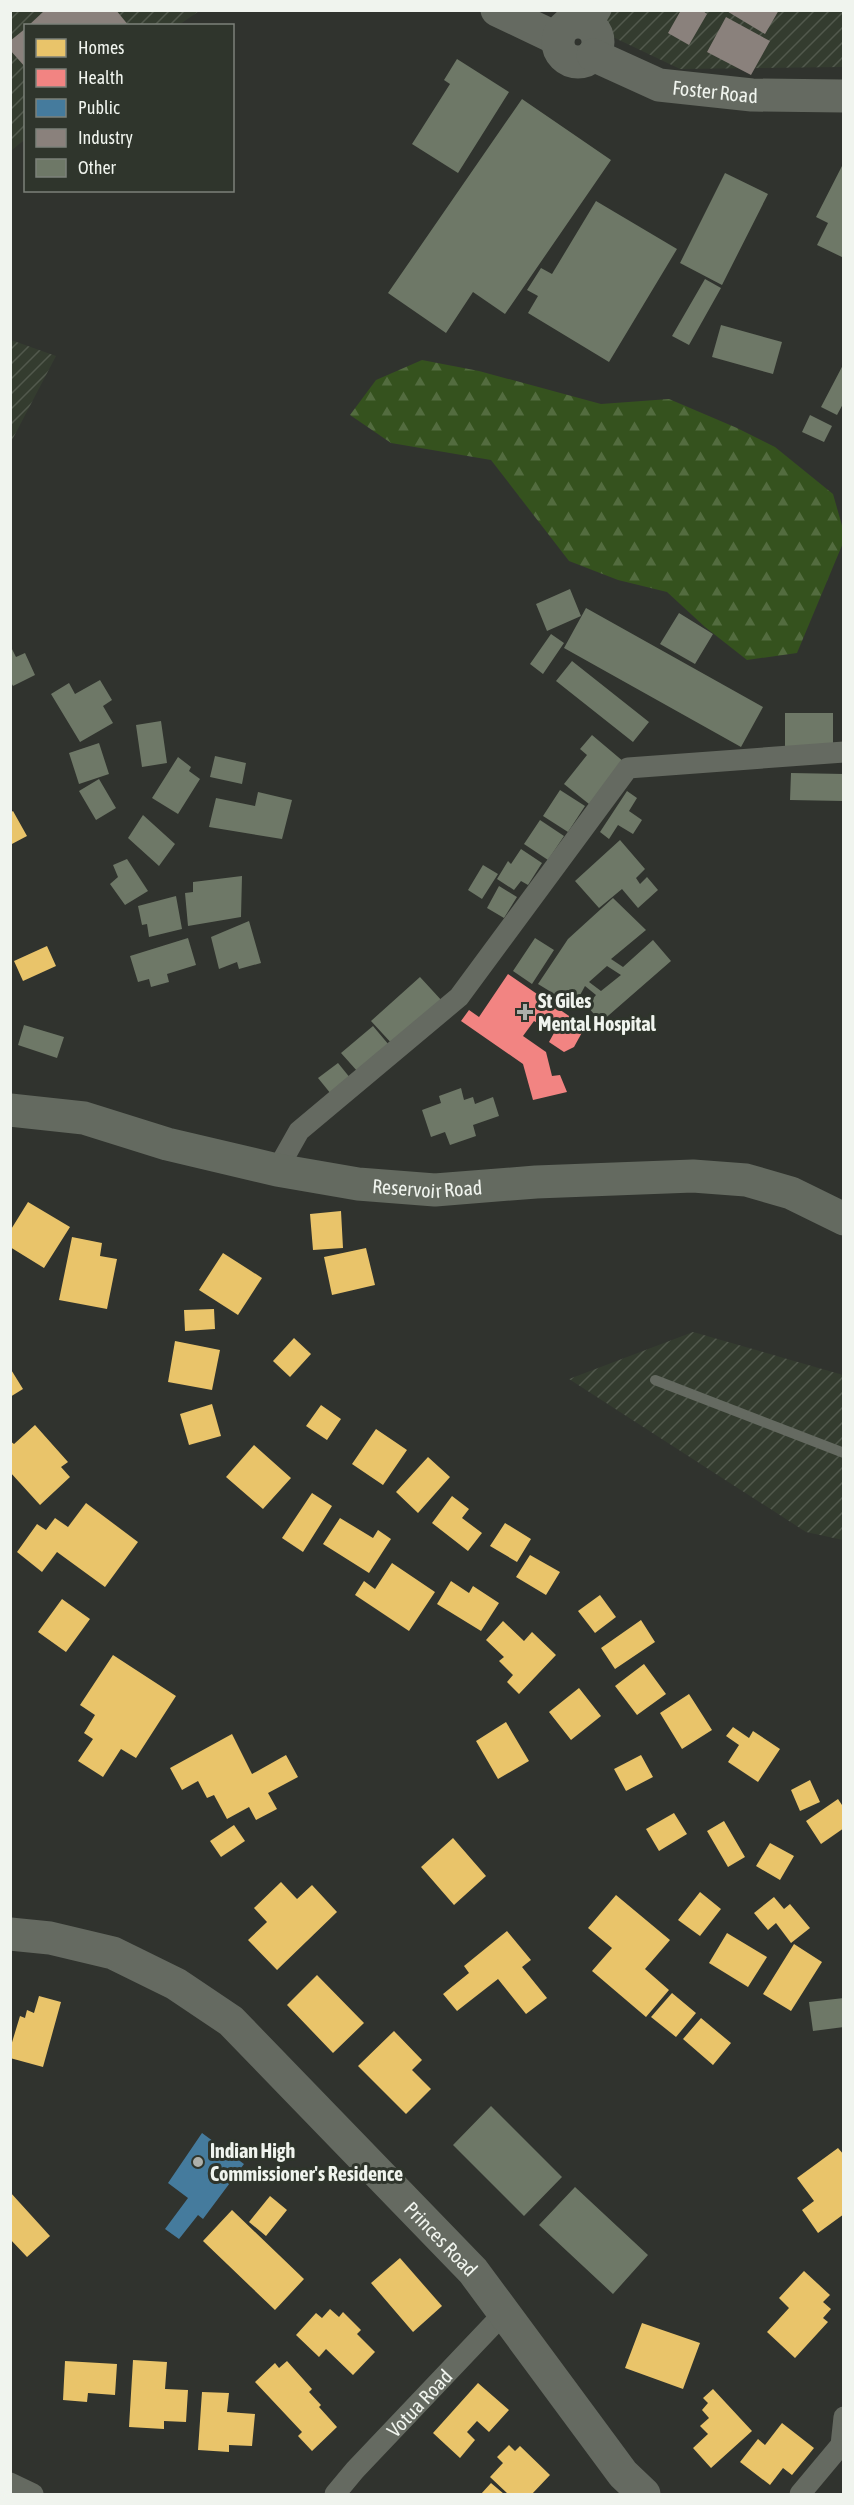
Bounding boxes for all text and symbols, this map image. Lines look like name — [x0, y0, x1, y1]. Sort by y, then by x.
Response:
legend — [24, 24, 234, 192]
text: Homes — [78, 37, 124, 58]
text: Health — [78, 67, 124, 88]
street label: Foster Road — [671, 75, 758, 107]
text: Public — [78, 97, 120, 118]
text: Industry — [78, 127, 133, 148]
text: Other — [78, 157, 117, 178]
place label: St Giles Mental Hospital — [538, 989, 656, 1035]
marker: St Giles Mental Hospital — [516, 1003, 534, 1021]
street label: Reservoir Road — [371, 1174, 483, 1201]
place label: Indian High Commissioner's Residence — [210, 2139, 403, 2185]
marker: Indian High Commissioner's Residence — [191, 2155, 205, 2169]
street label: Princes Road — [400, 2196, 483, 2280]
street label: Votua Road — [382, 2364, 456, 2441]

